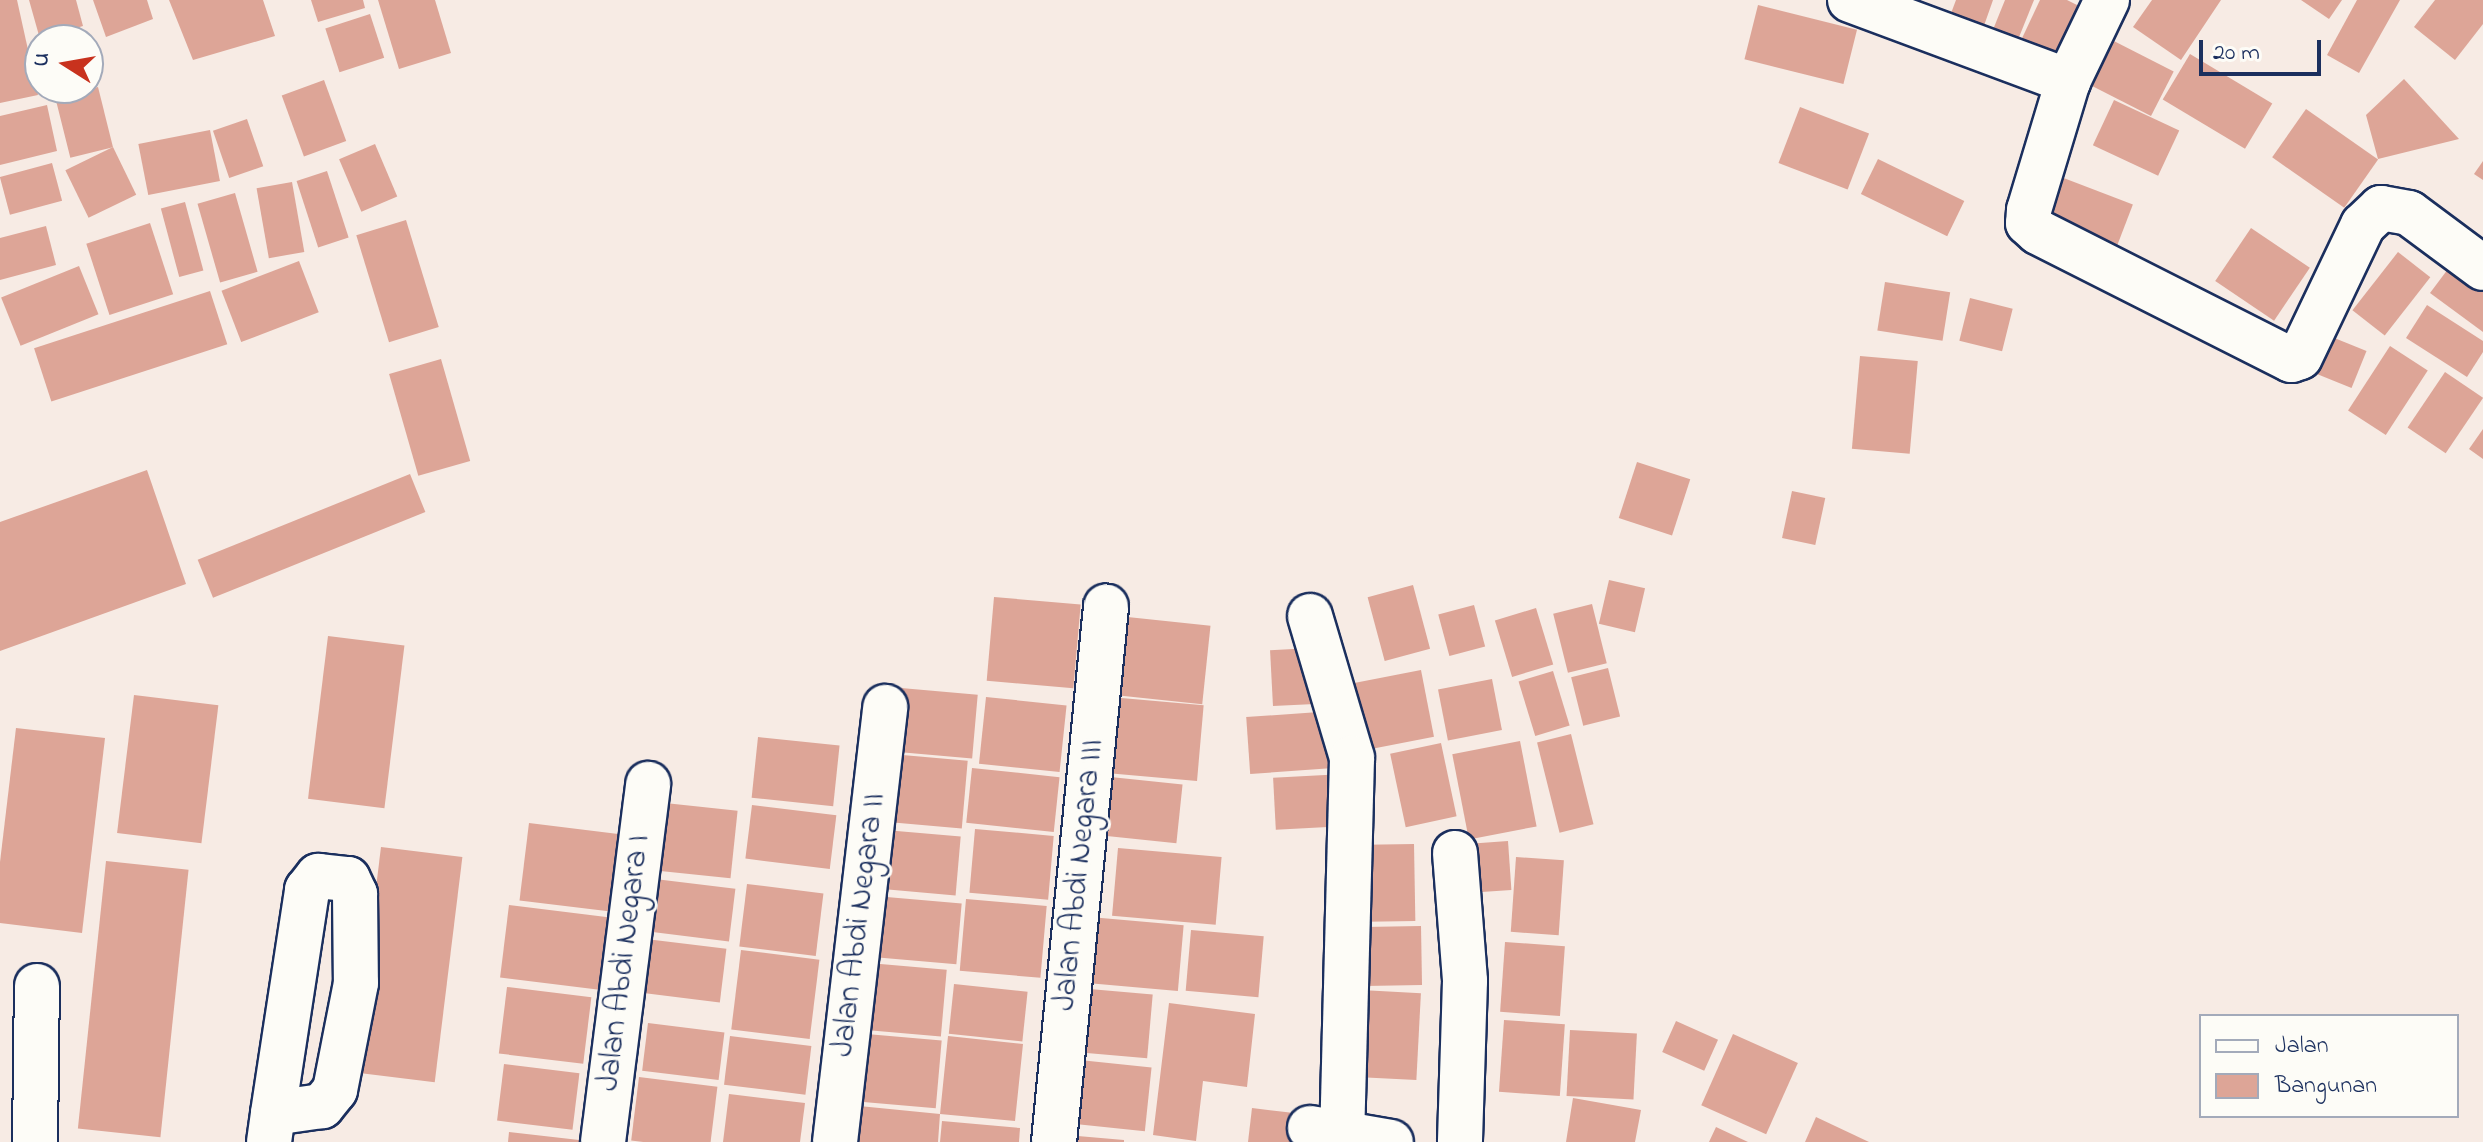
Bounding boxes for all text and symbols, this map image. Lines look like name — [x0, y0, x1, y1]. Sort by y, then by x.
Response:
north arrow — [24, 24, 104, 104]
scale bar — [2203, 24, 2325, 74]
text: 20 m — [2213, 36, 2260, 71]
text: U — [25, 50, 59, 70]
street label: Jalan Abdi Negara III — [1047, 737, 1113, 1013]
street label: Jalan Abdi Negara II — [825, 791, 895, 1059]
street label: Jalan Abdi Negara I — [590, 833, 660, 1093]
legend — [2199, 1014, 2459, 1118]
text: Jalan — [2275, 1029, 2329, 1064]
text: Bangunan — [2275, 1069, 2377, 1104]

